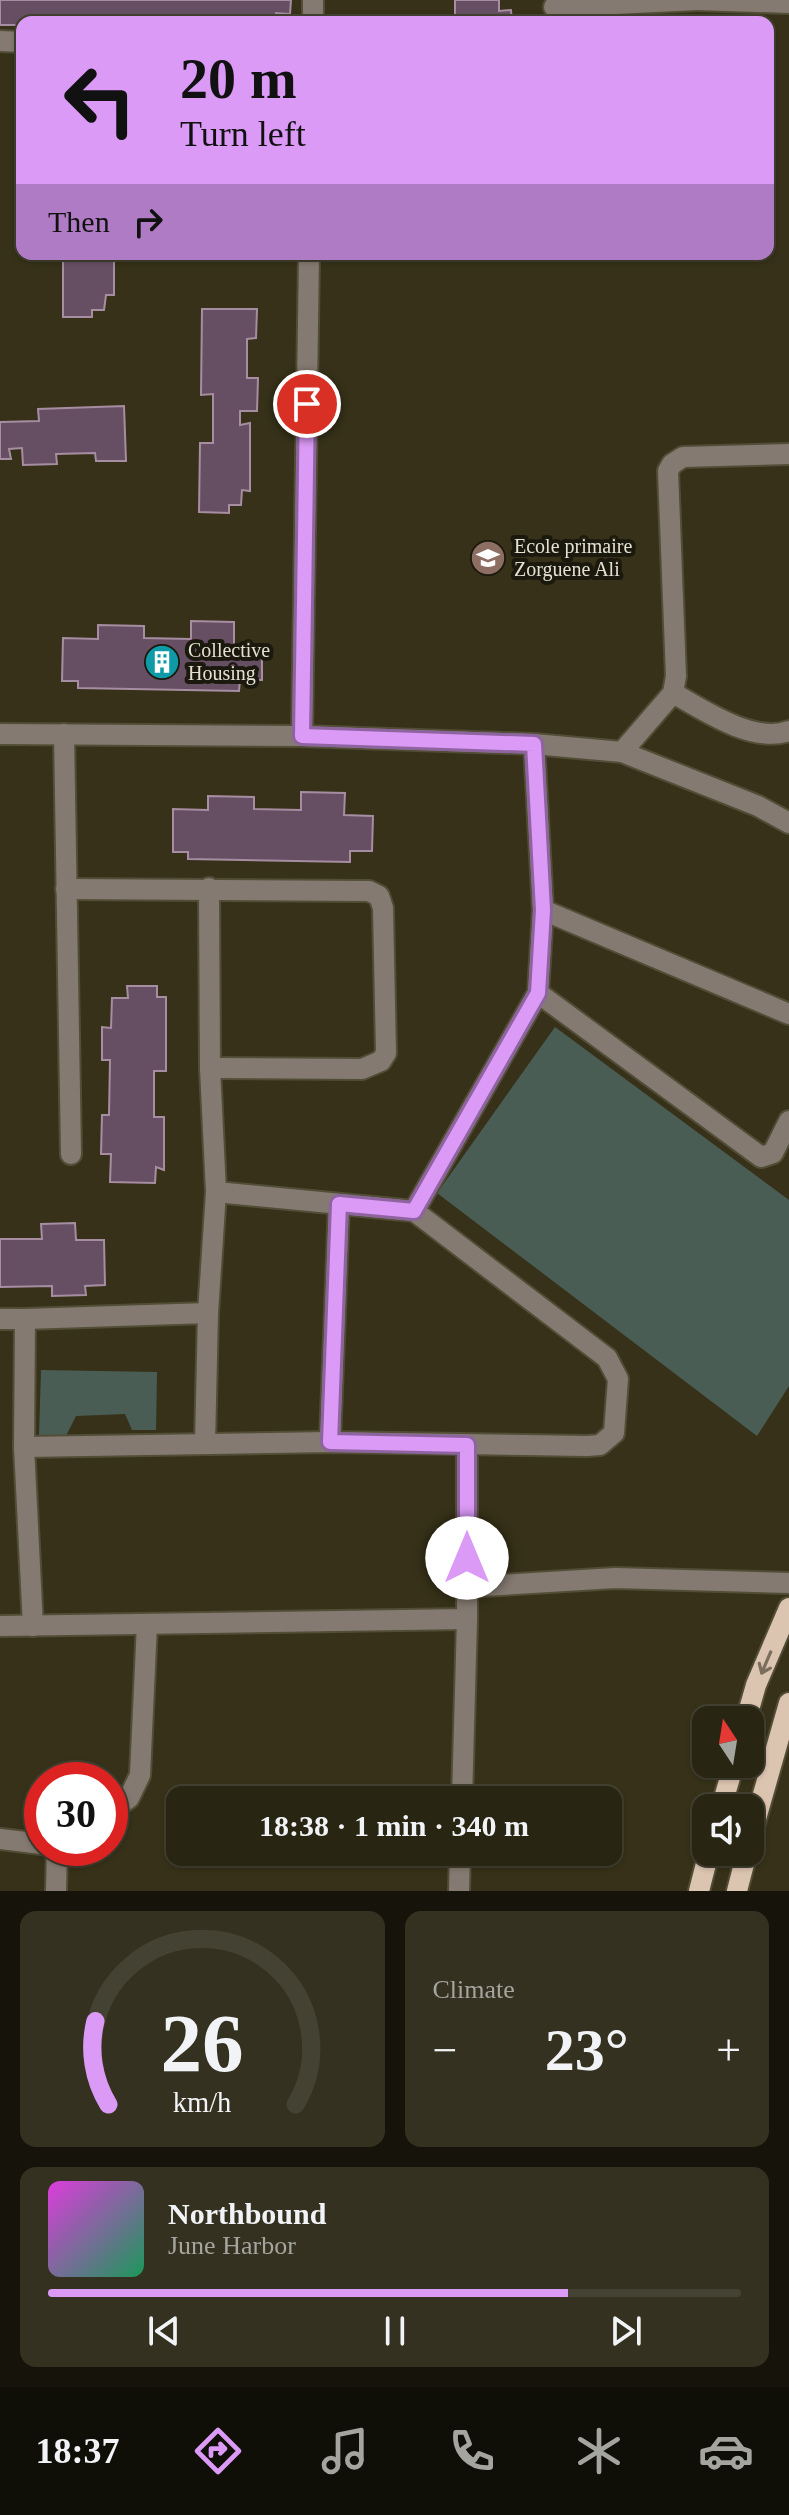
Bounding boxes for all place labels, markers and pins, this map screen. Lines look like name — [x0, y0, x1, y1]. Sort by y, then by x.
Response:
pin — [273, 370, 341, 438]
place label: Ecole primaire Zorguene Ali — [514, 535, 632, 581]
school or university icon: Ecole primaire Zorguene Ali — [469, 539, 507, 577]
place label: Collective Housing — [188, 639, 270, 685]
building icon: Collective Housing — [143, 643, 181, 681]

